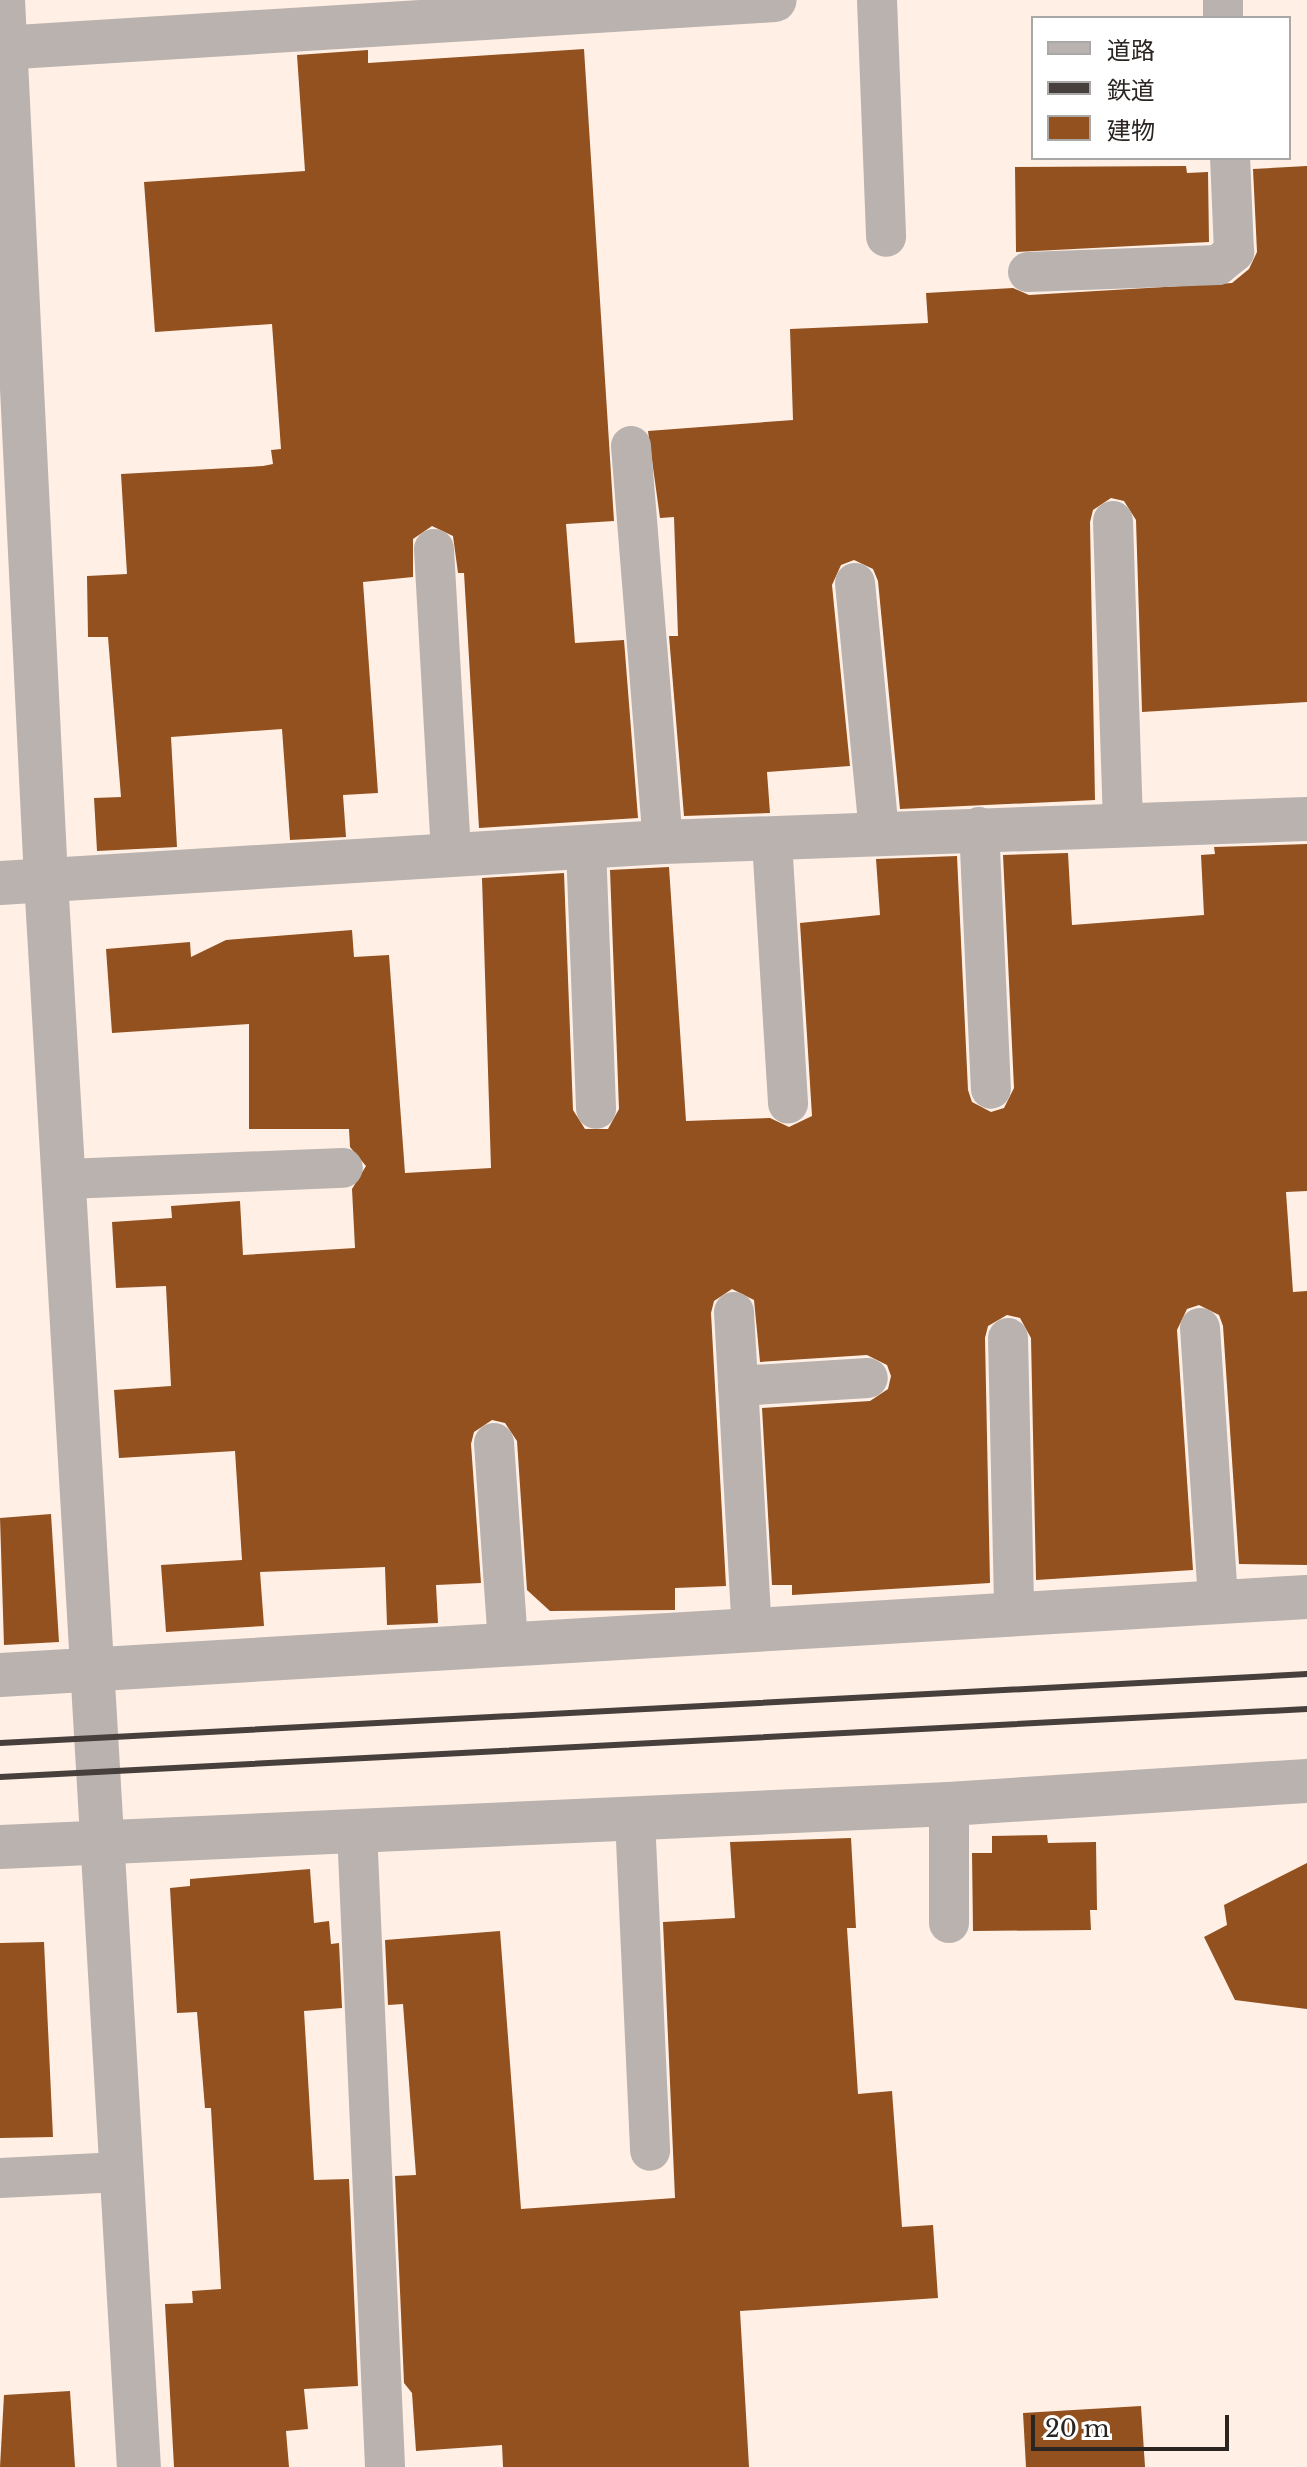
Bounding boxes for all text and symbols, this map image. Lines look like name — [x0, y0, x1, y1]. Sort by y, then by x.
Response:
legend — [1031, 16, 1291, 160]
text: 道路 — [1107, 36, 1155, 65]
text: 鉄道 — [1107, 76, 1155, 105]
text: 建物 — [1107, 116, 1155, 145]
scale bar — [1035, 2399, 1233, 2449]
text: 20 m — [1045, 2414, 1110, 2443]

